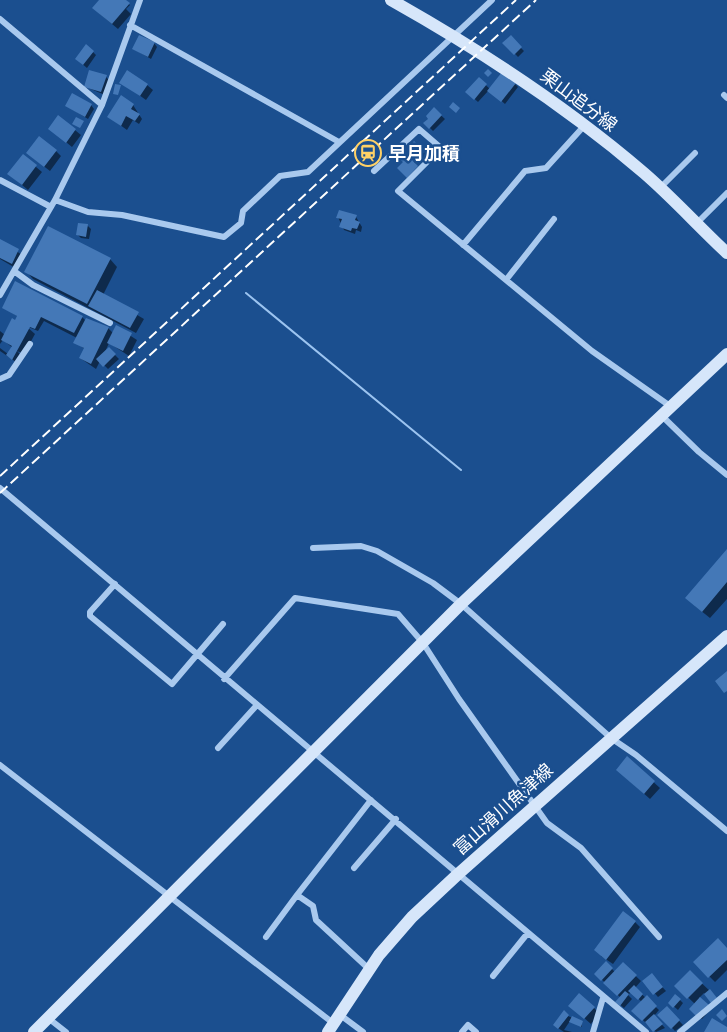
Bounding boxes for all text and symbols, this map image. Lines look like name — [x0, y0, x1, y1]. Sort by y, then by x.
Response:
street label: 栗山追分線 — [537, 65, 621, 135]
station icon: 早月加積 — [353, 138, 383, 168]
place label: 早月加積 — [388, 143, 460, 164]
street label: 富山滑川魚津線 — [449, 759, 557, 859]

